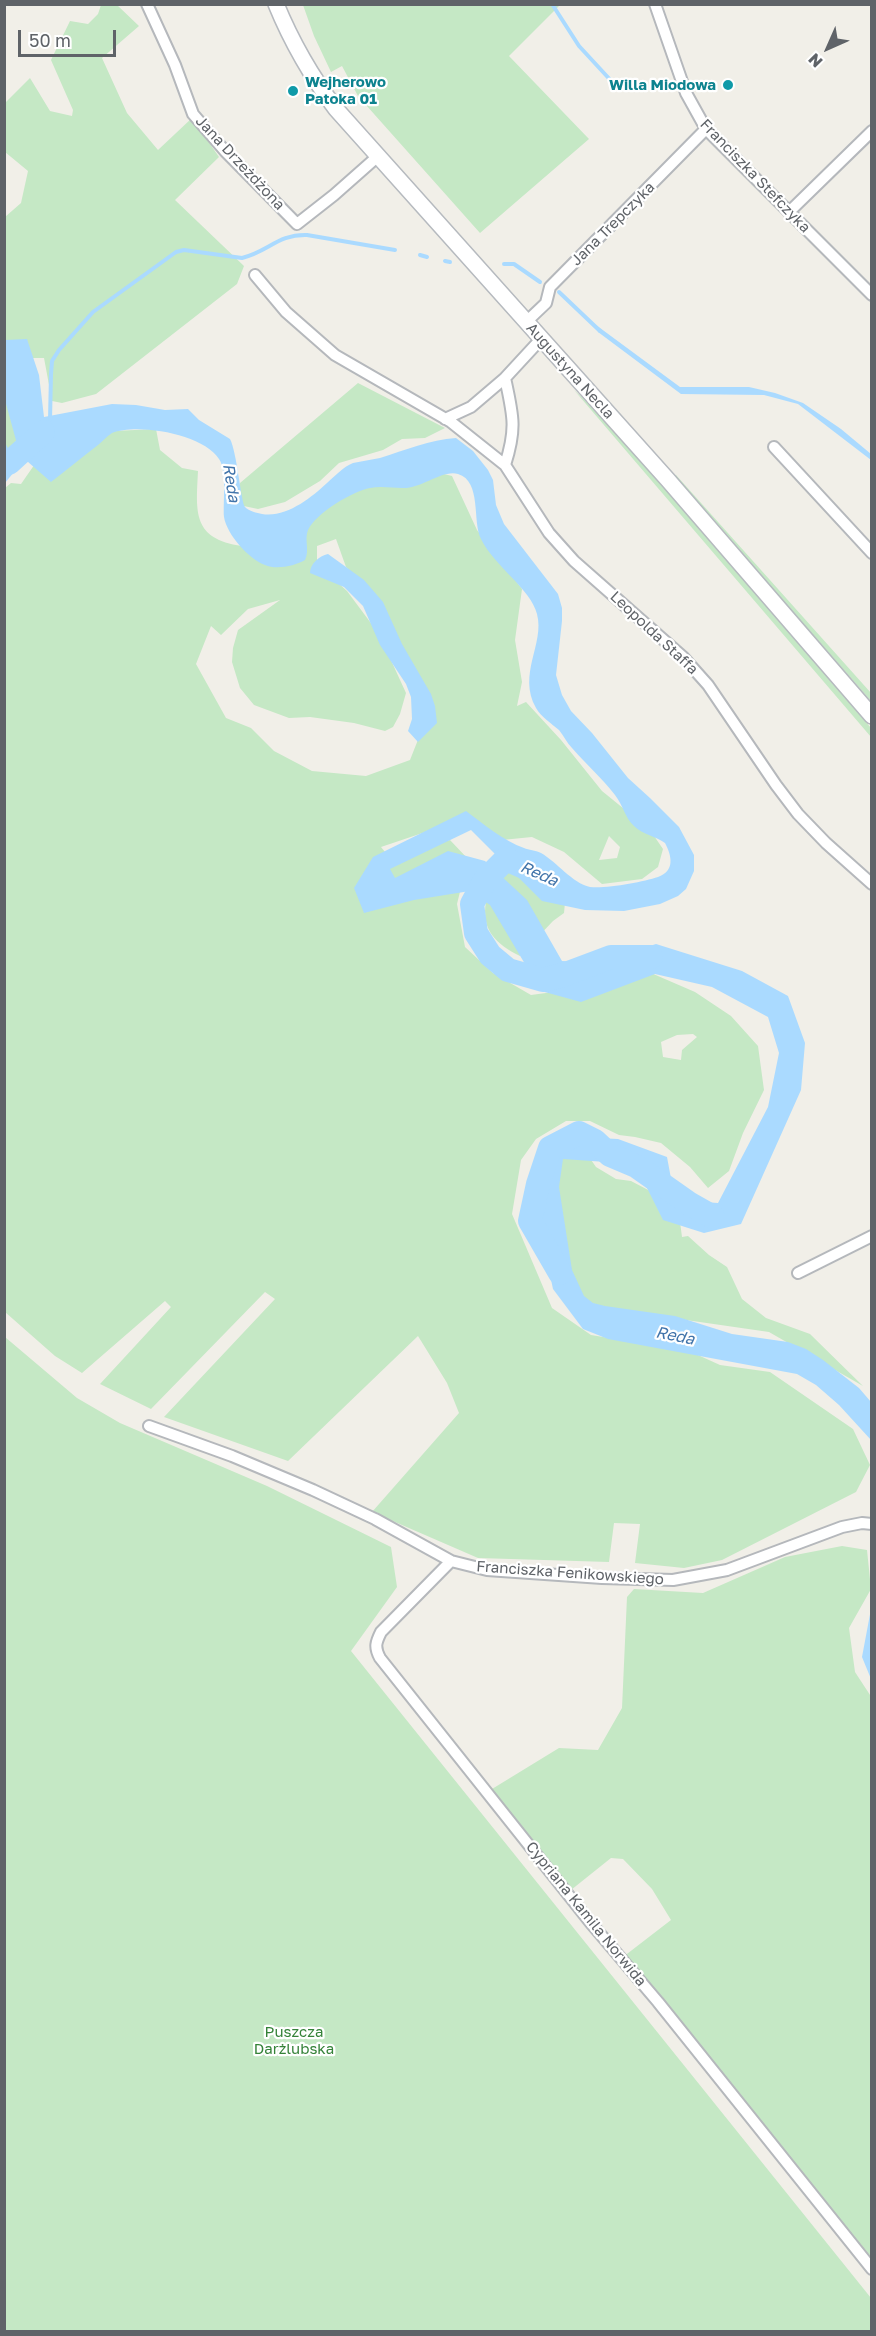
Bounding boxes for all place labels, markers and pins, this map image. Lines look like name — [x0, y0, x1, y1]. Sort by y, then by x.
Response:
place label: Wejherowo Patoka 01 — [305, 73, 386, 108]
place label: Willa Miodowa — [609, 76, 716, 94]
marker: Willa Miodowa — [721, 78, 735, 92]
marker: Wejherowo Patoka 01 — [286, 84, 300, 98]

